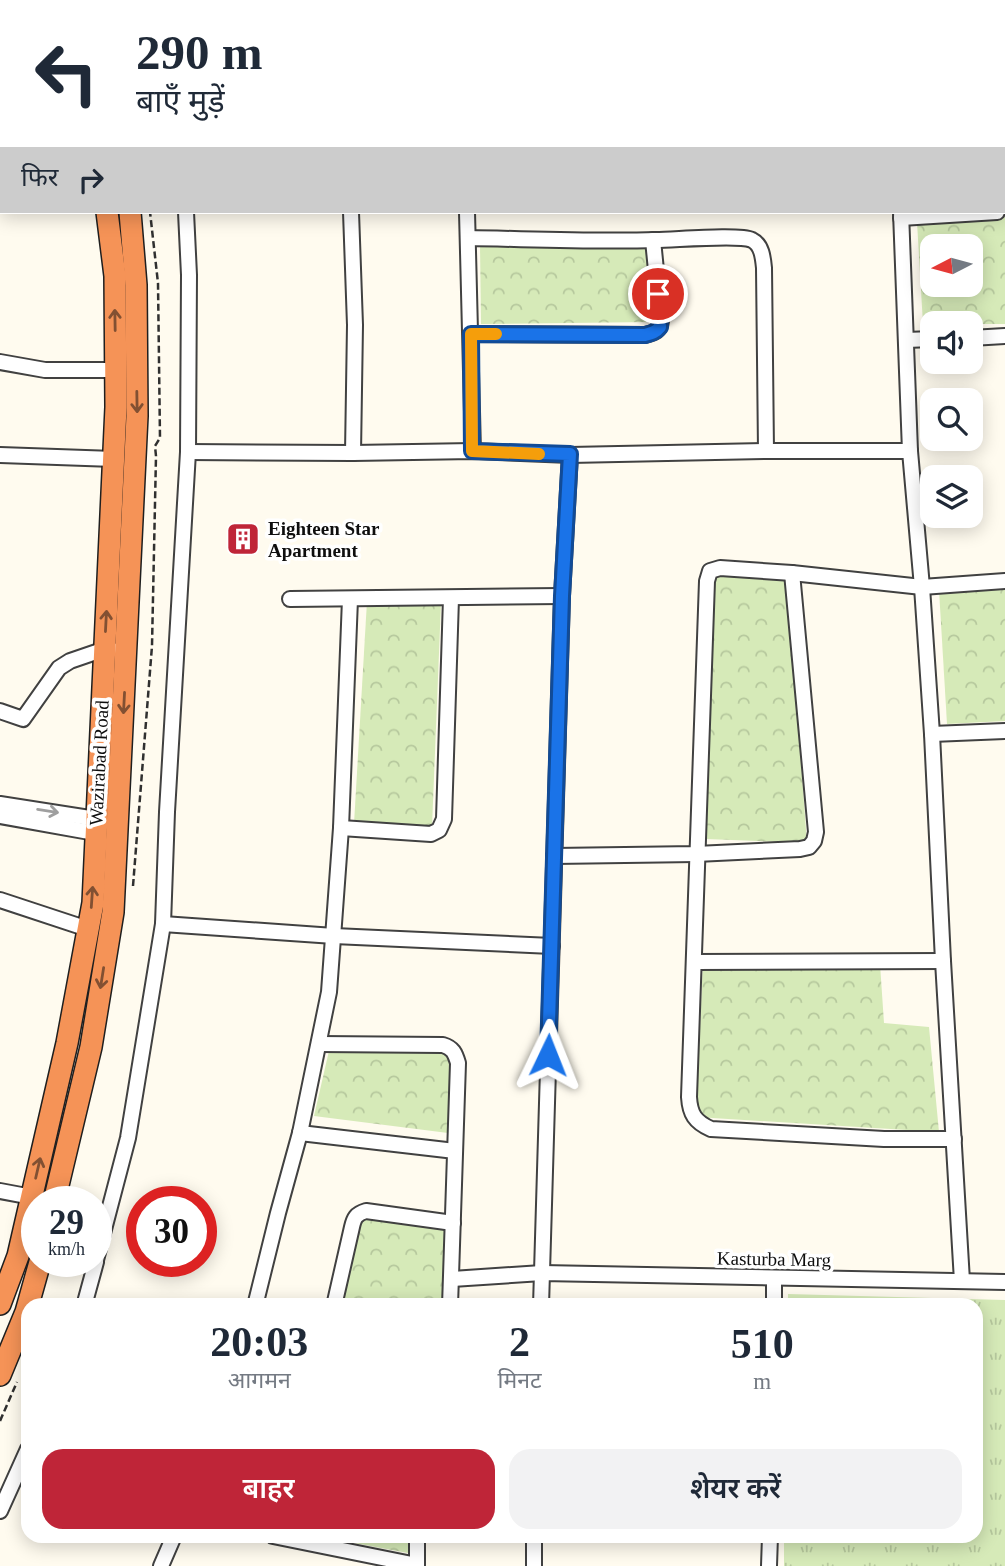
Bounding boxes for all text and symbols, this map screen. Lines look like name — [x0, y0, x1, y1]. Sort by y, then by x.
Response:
text: 290 m — [136, 25, 263, 80]
icon: left — [21, 28, 112, 119]
text: बाएँ मुड़ें — [136, 83, 225, 119]
icon: right — [72, 161, 110, 199]
text: फिर — [21, 163, 58, 192]
north arrow — [920, 234, 984, 298]
map controls — [920, 234, 983, 528]
pin — [628, 264, 688, 324]
icon: arrive — [639, 275, 677, 313]
one-way arrow — [108, 309, 122, 332]
button: sound — [920, 311, 983, 374]
button: search — [920, 388, 983, 451]
one-way arrow — [130, 390, 144, 413]
button: layers — [920, 465, 983, 528]
place label: Eighteen Star Apartment — [268, 518, 380, 561]
building icon: Eighteen Star Apartment — [224, 520, 262, 558]
one-way arrow — [100, 609, 113, 632]
one-way arrow — [117, 691, 130, 714]
street label: Wazirabad Road — [85, 699, 113, 826]
one-way arrow — [36, 805, 59, 818]
one-way arrow — [86, 885, 99, 908]
one-way arrow — [95, 966, 108, 989]
position arrow — [511, 1018, 585, 1092]
one-way arrow — [32, 1157, 46, 1180]
speed limit sign: 30 — [126, 1186, 217, 1277]
text: 29 — [49, 1203, 84, 1242]
text: km/h — [48, 1239, 85, 1259]
street label: Kasturba Marg — [717, 1248, 832, 1271]
text: 20:03 — [210, 1319, 308, 1365]
text: 2 — [509, 1319, 530, 1365]
text: 510 — [731, 1321, 794, 1367]
text: आगमन — [228, 1368, 291, 1393]
text: मिनट — [497, 1368, 542, 1393]
text: m — [753, 1369, 771, 1394]
button: बाहर — [42, 1449, 495, 1529]
button: शेयर करें — [509, 1449, 962, 1529]

